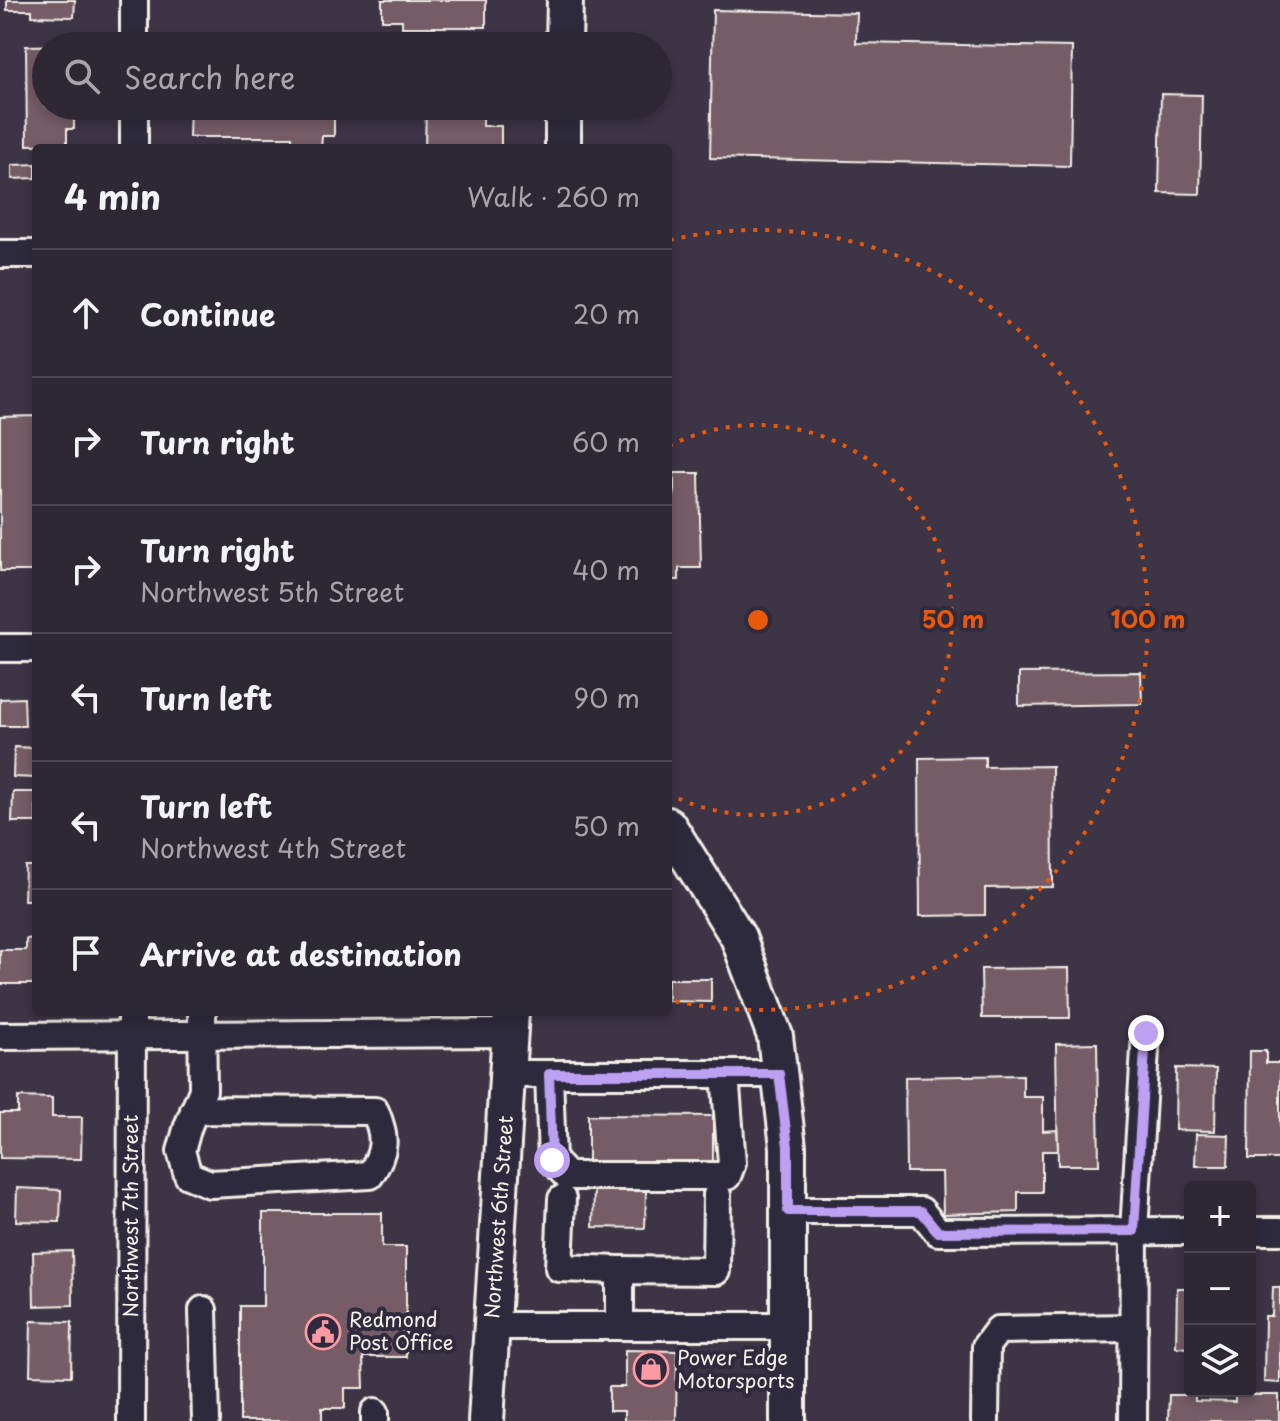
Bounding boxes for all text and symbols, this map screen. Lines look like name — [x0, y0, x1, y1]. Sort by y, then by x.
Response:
search box — [32, 32, 672, 120]
icon: search — [60, 54, 104, 98]
text: Search here — [124, 54, 296, 99]
text: 4 min — [64, 170, 161, 222]
text: Walk · 260 m — [467, 177, 640, 216]
icon: ahead — [64, 291, 108, 335]
text: Continue — [140, 291, 275, 336]
text: 20 m — [573, 294, 640, 333]
icon: right — [64, 419, 108, 463]
text: Turn right — [140, 419, 295, 464]
text: 60 m — [572, 422, 640, 461]
text: Turn right — [140, 527, 295, 572]
icon: right — [64, 547, 108, 591]
text: 40 m — [572, 550, 640, 589]
text: Northwest 5th Street — [140, 572, 404, 611]
text: 50 m — [922, 600, 984, 636]
text: 100 m — [1111, 600, 1185, 636]
centre of rings — [744, 606, 772, 634]
icon: left — [64, 675, 108, 719]
text: Turn left — [140, 675, 272, 720]
text: 90 m — [573, 678, 640, 717]
text: Turn left — [140, 783, 272, 828]
icon: left — [64, 803, 108, 847]
text: 50 m — [573, 806, 640, 845]
text: Northwest 4th Street — [140, 828, 406, 867]
icon: arrive — [64, 931, 108, 975]
text: Arrive at destination — [140, 931, 462, 976]
route end — [1128, 1015, 1164, 1051]
street label: Northwest 6th Street — [476, 1114, 520, 1319]
street label: Northwest 7th Street — [115, 1115, 145, 1317]
route start — [534, 1142, 570, 1178]
map controls — [1184, 1181, 1256, 1397]
button: + — [1184, 1181, 1256, 1253]
button: − — [1184, 1253, 1256, 1325]
place label: Redmond Post Office — [349, 1304, 453, 1357]
public building icon: Redmond Post Office — [304, 1313, 342, 1351]
button: layers — [1184, 1325, 1256, 1397]
place label: Power Edge Motorsports — [677, 1342, 795, 1395]
shop icon: Power Edge Motorsports — [632, 1350, 670, 1388]

